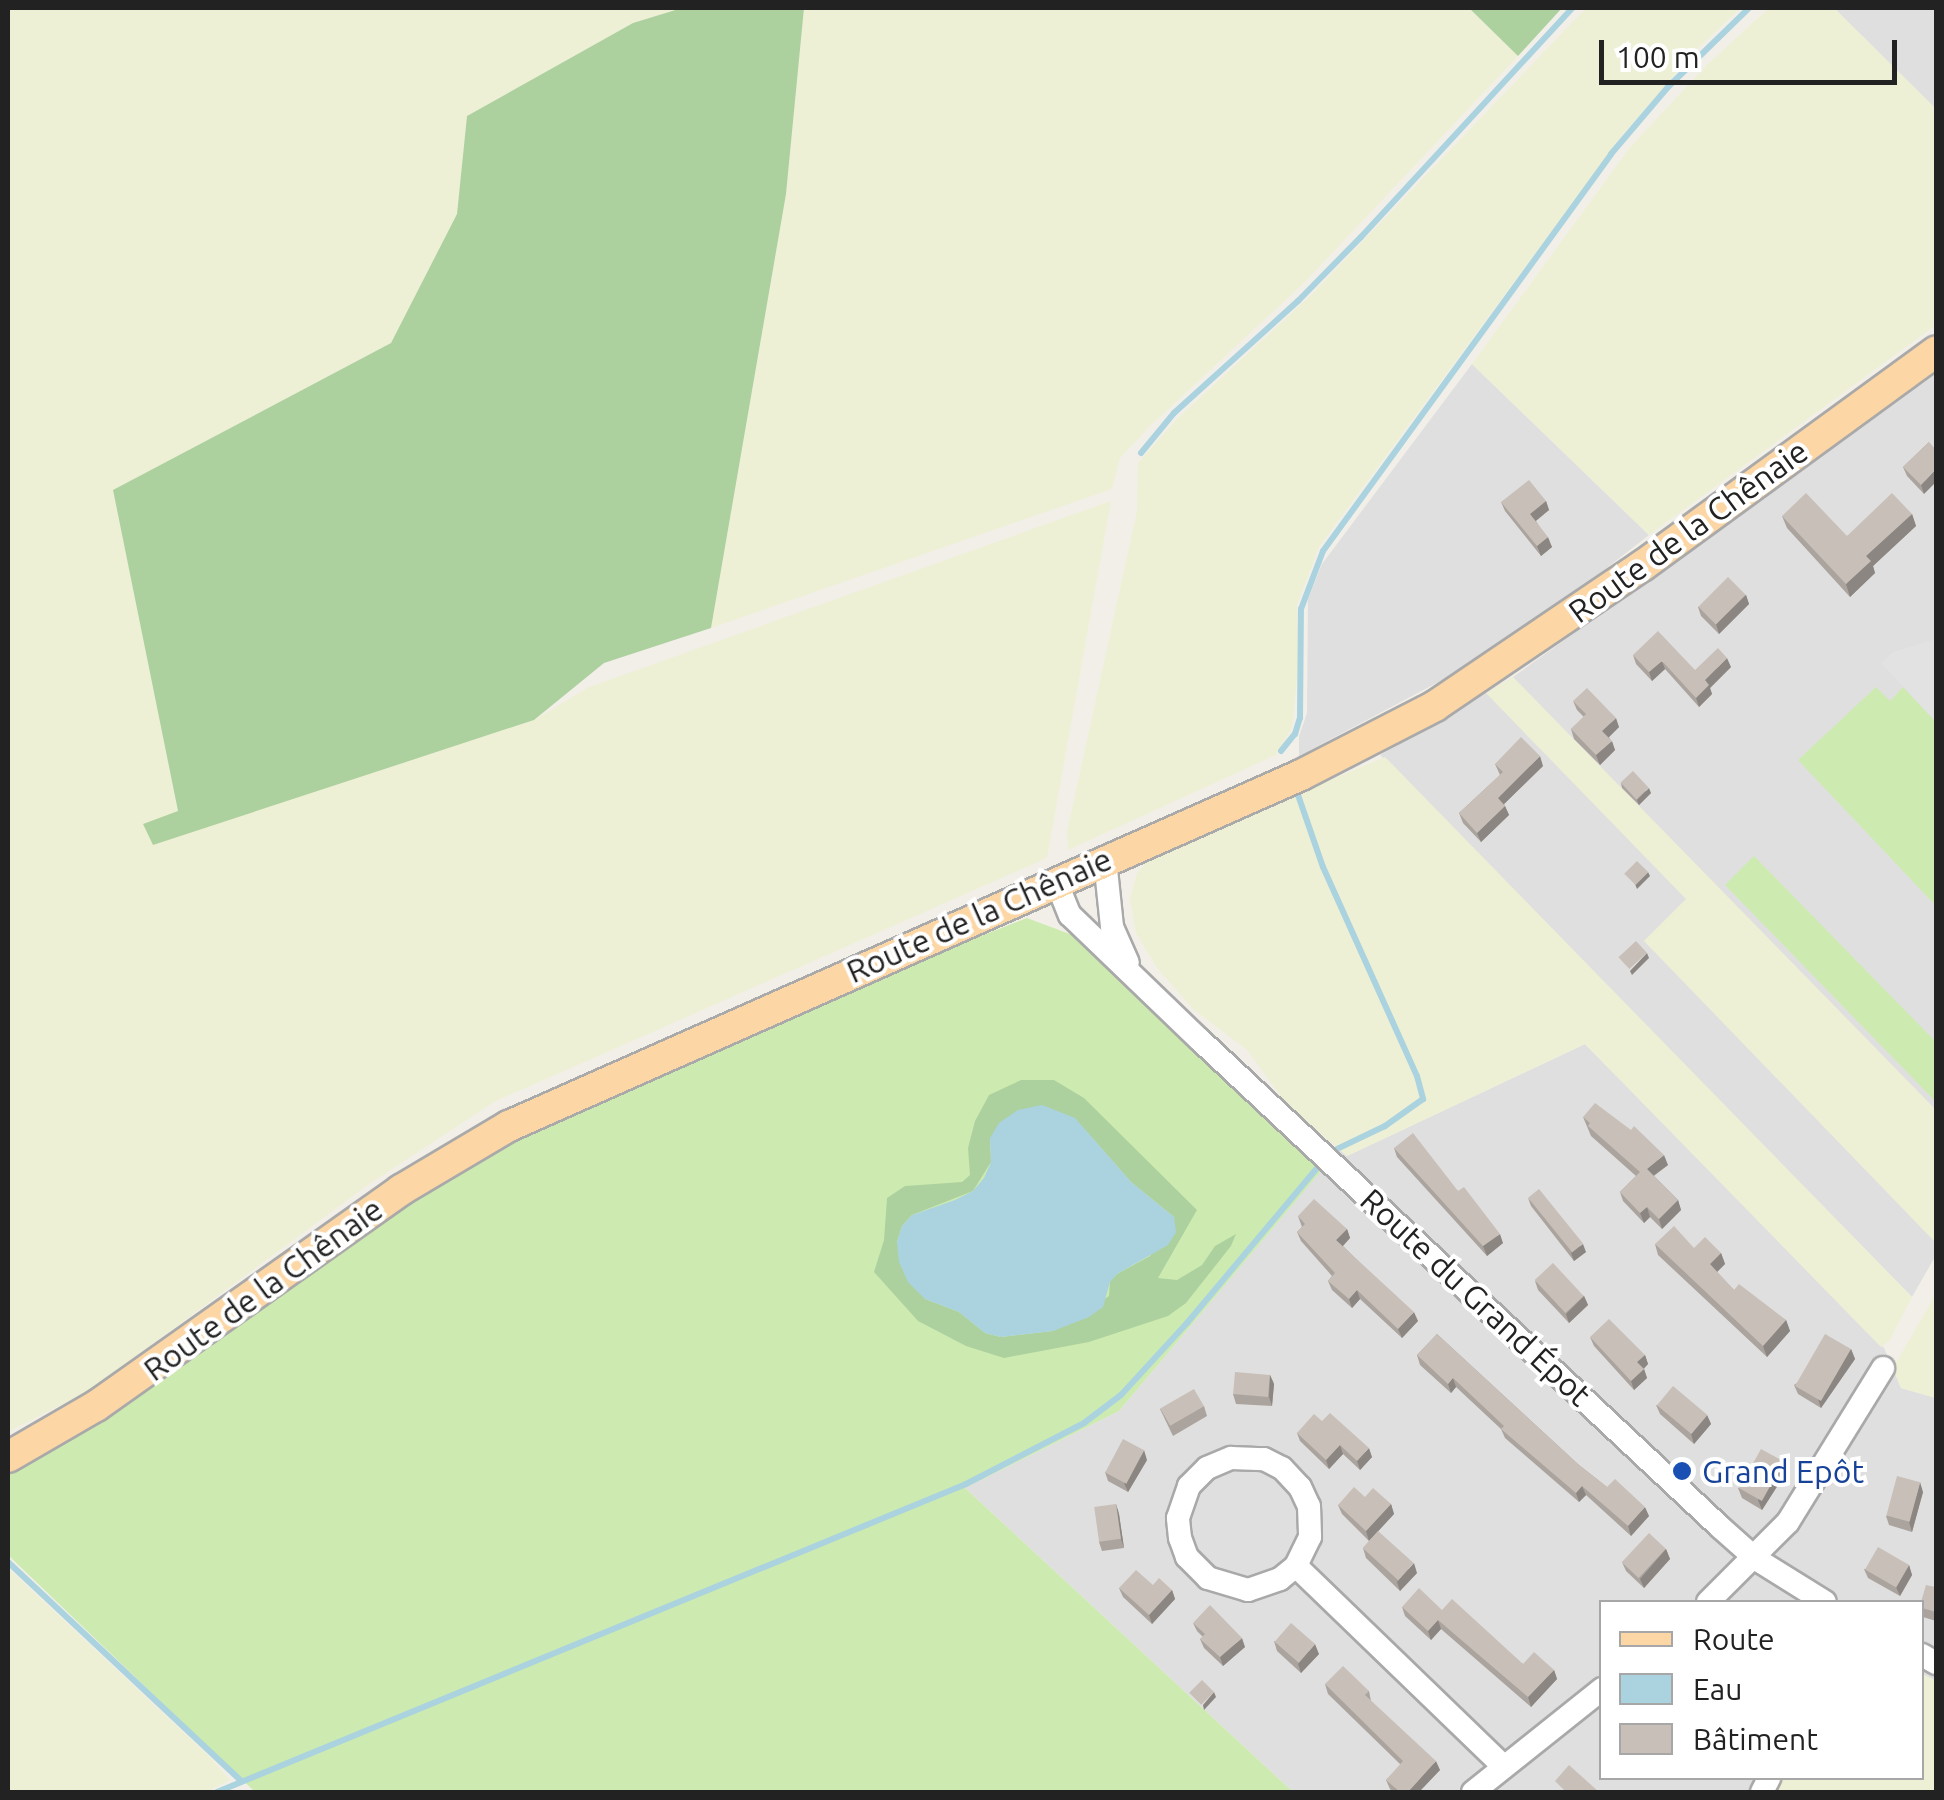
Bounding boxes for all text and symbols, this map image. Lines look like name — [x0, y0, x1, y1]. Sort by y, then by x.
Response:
scale bar — [1604, 20, 1902, 82]
text: 100 m — [1616, 40, 1700, 74]
street label: Route de la Chênaie — [1561, 431, 1815, 631]
street label: Route de la Chênaie — [841, 839, 1117, 991]
street label: Route du Grand Épot — [1353, 1180, 1599, 1414]
street label: Route de la Chênaie — [136, 1189, 390, 1389]
place label: Grand Epôt — [1702, 1452, 1864, 1490]
marker: Grand Epôt — [1671, 1460, 1693, 1482]
legend — [1599, 1600, 1924, 1780]
text: Route — [1693, 1622, 1775, 1656]
text: Eau — [1693, 1672, 1742, 1706]
text: Bâtiment — [1693, 1722, 1818, 1756]

